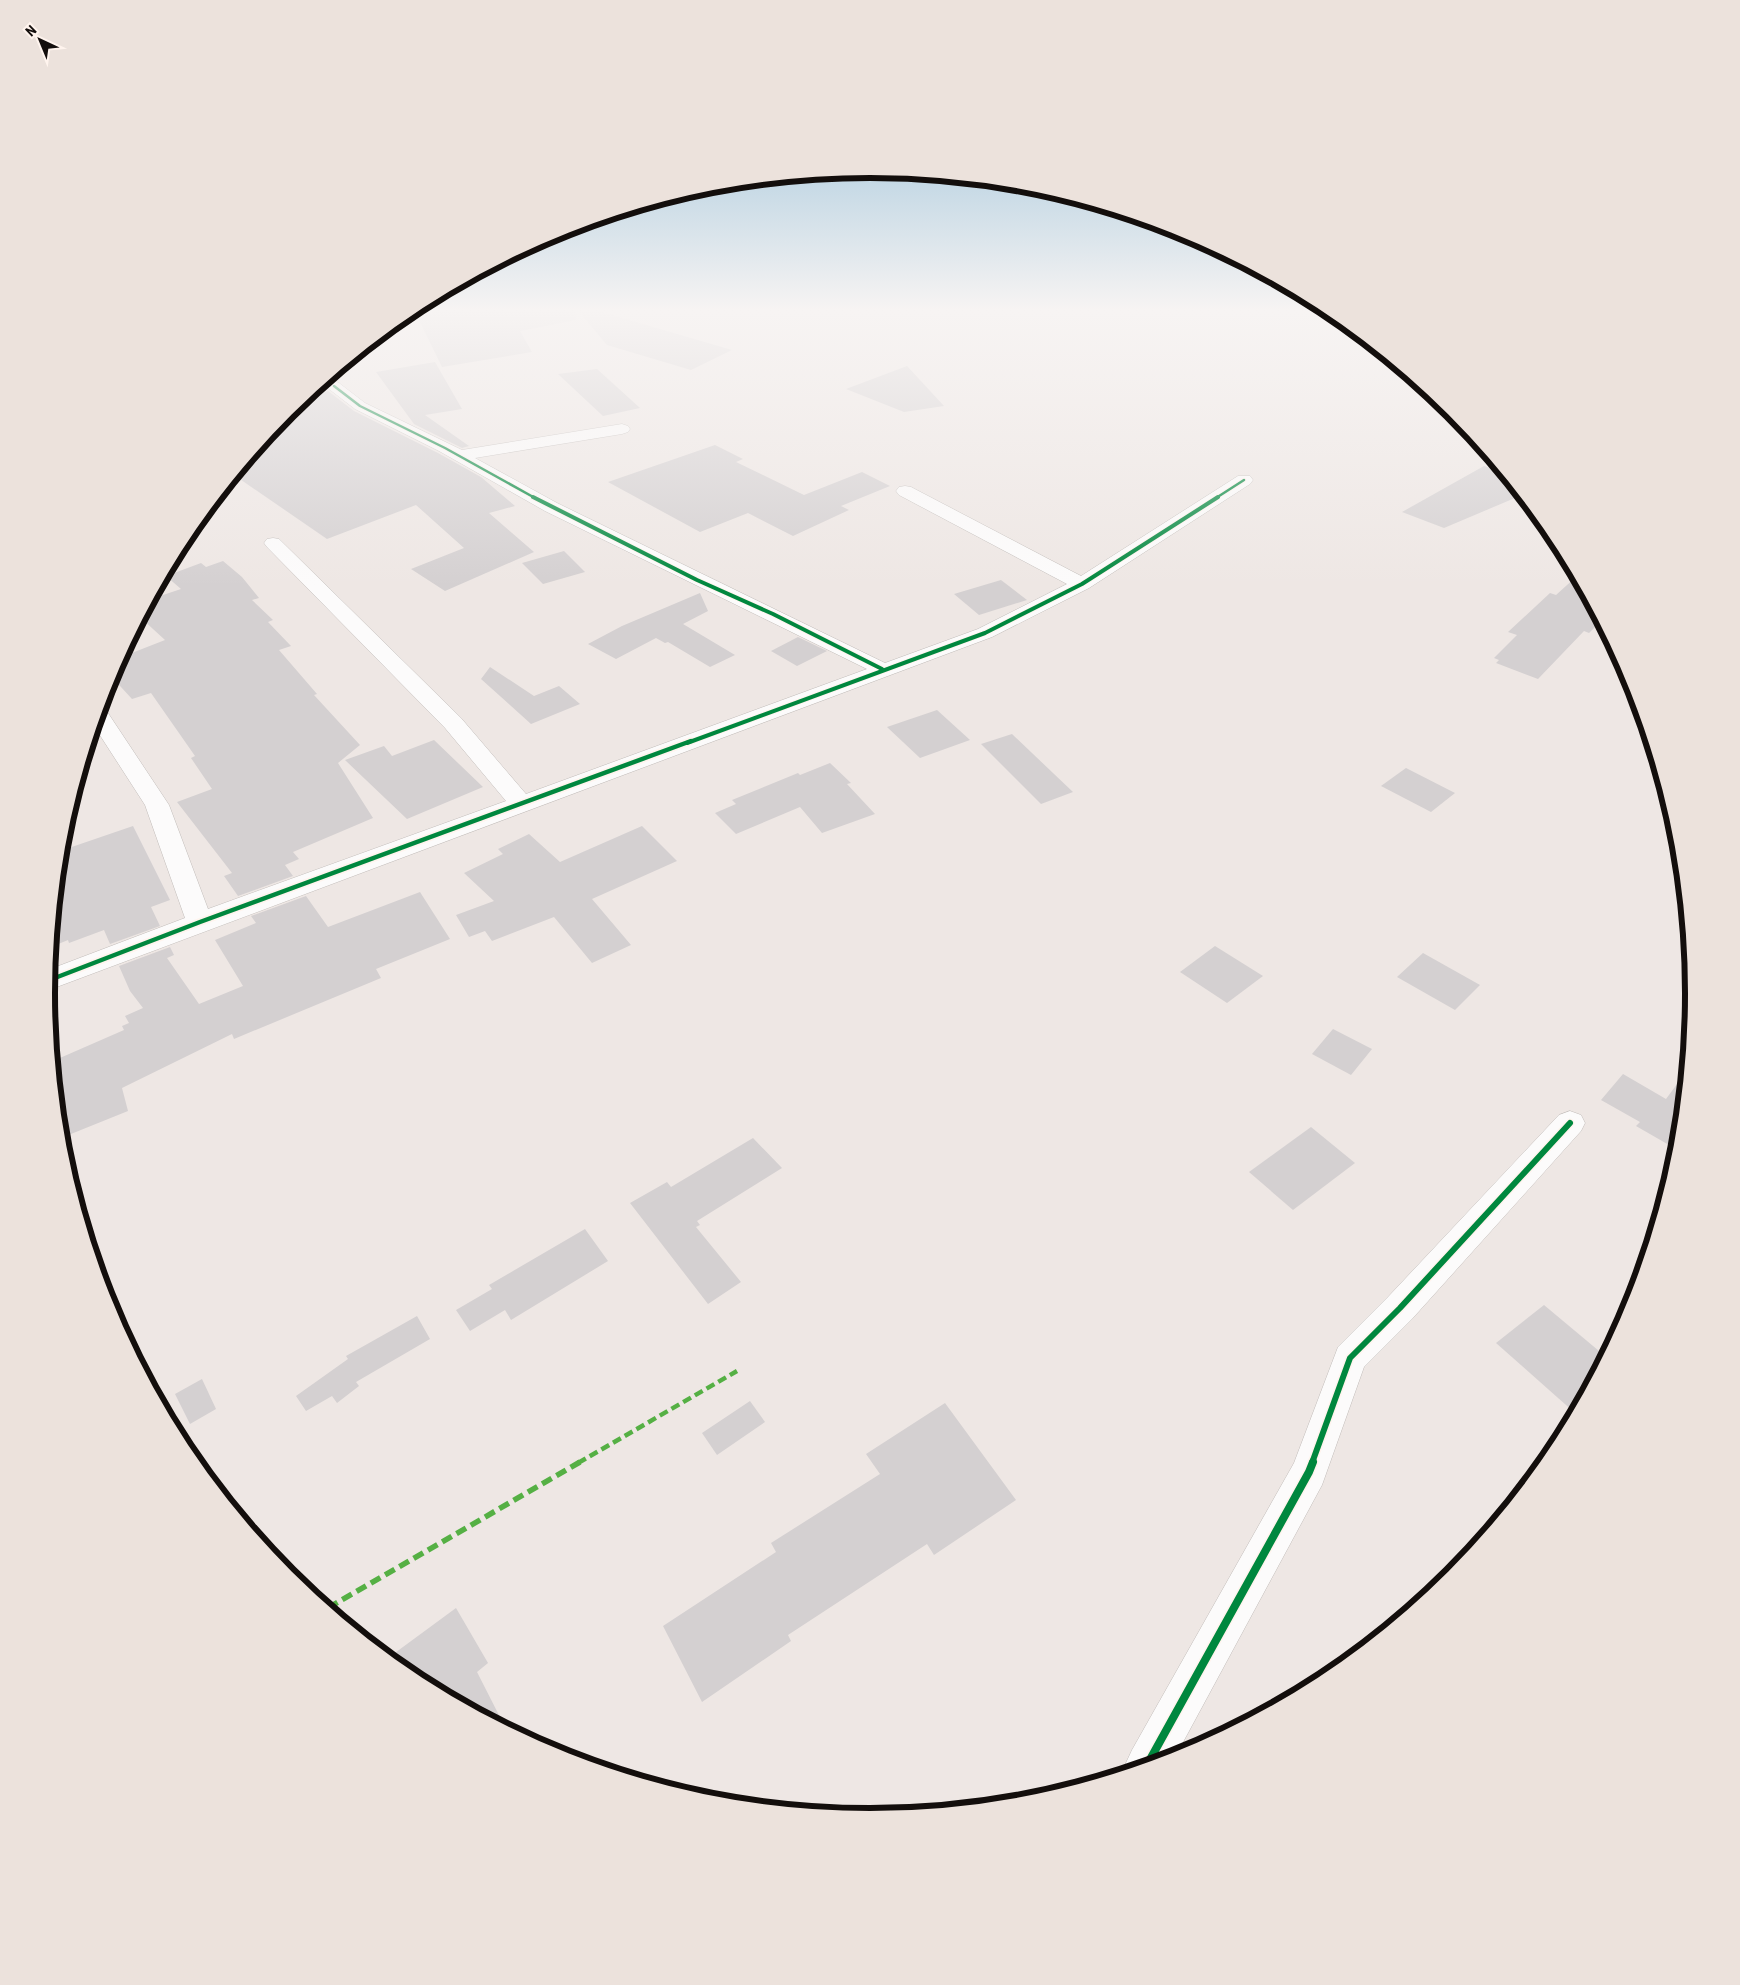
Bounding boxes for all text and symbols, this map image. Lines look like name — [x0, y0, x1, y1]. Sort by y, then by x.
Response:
north arrow — [15, 15, 65, 65]
text: N — [22, 22, 40, 39]

